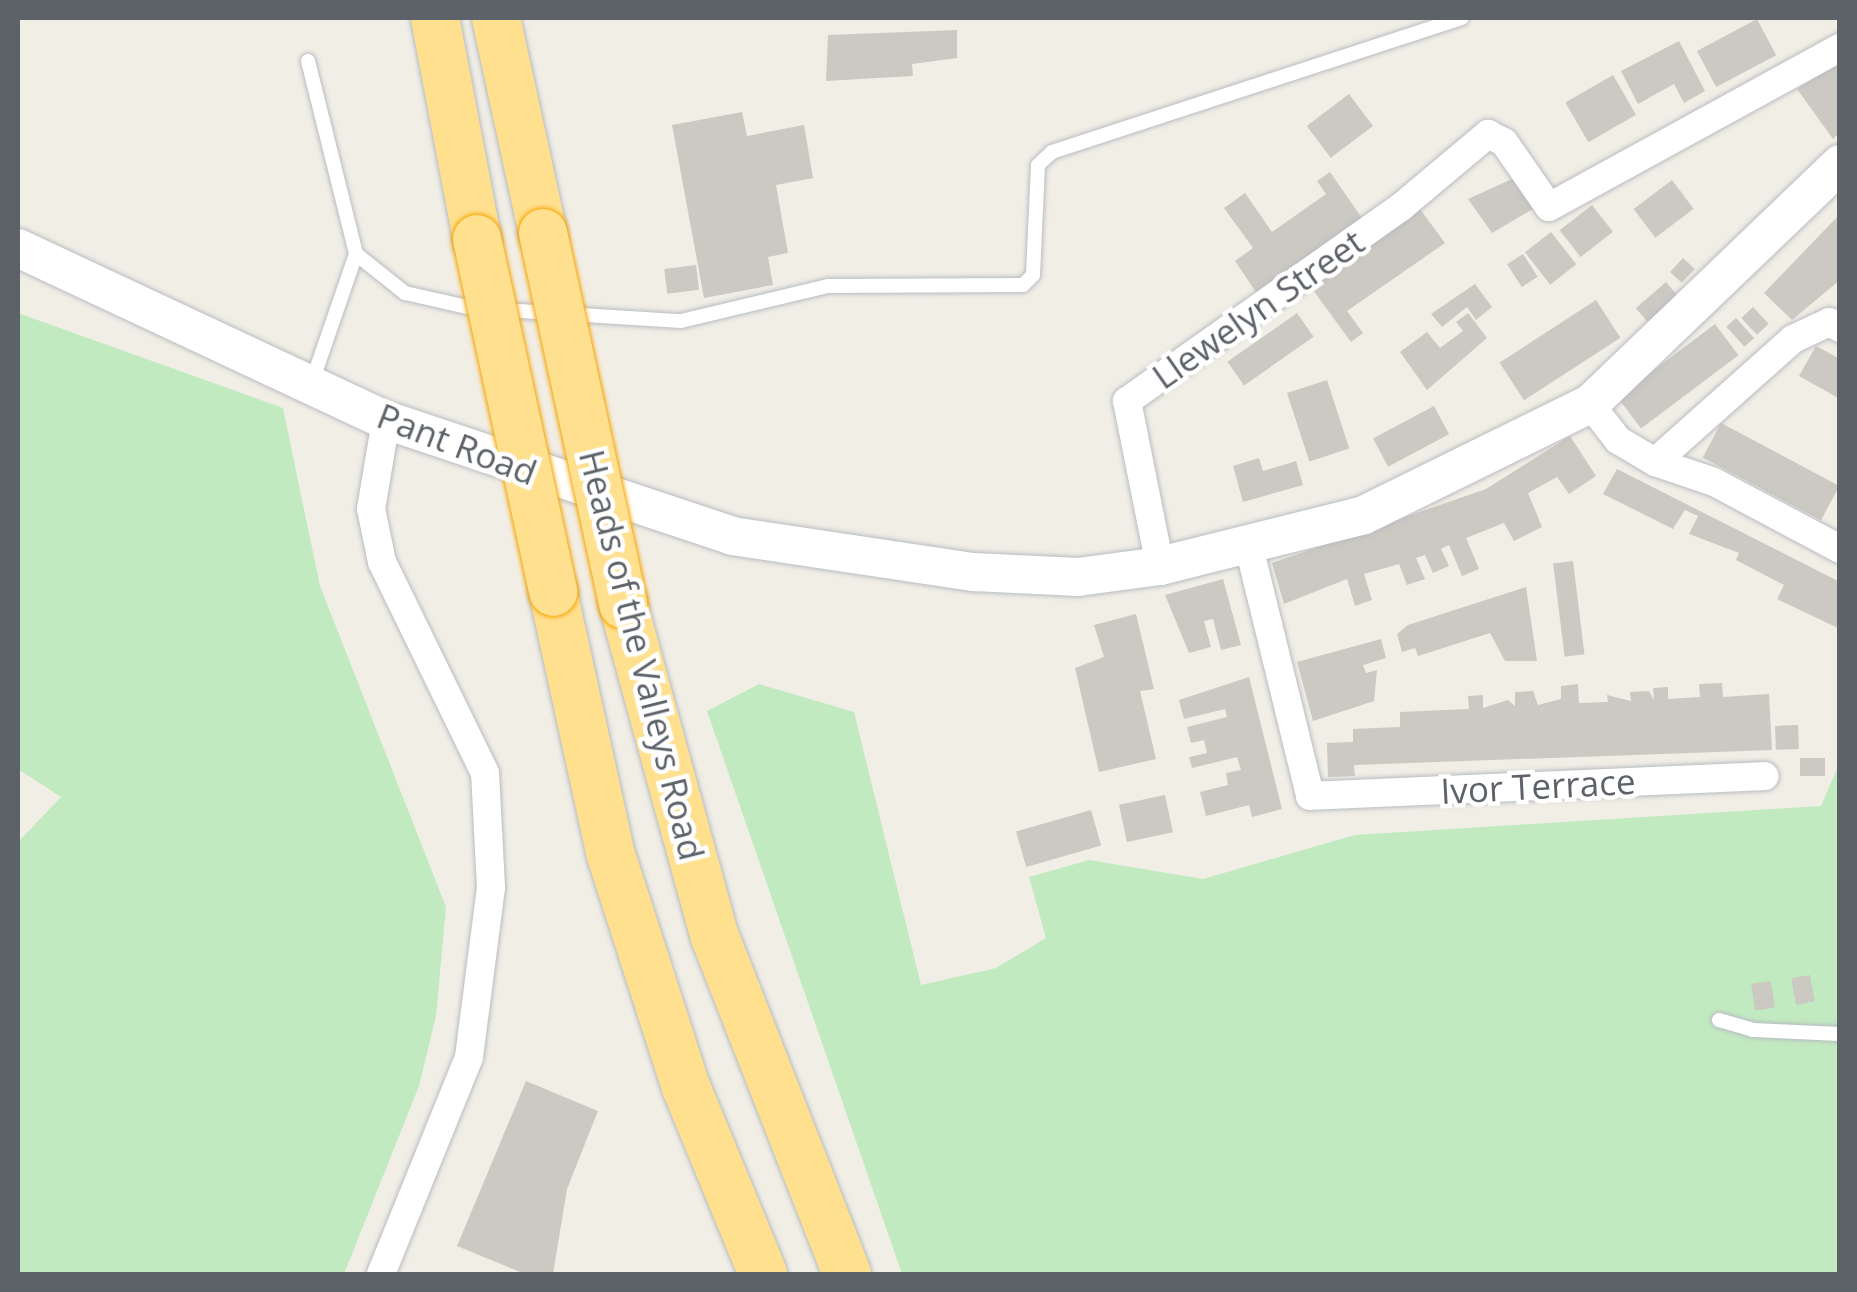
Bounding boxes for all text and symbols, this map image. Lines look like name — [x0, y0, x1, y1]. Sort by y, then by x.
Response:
street label: Llewelyn Street — [1144, 221, 1372, 397]
street label: Pant Road — [371, 394, 543, 494]
street label: Heads of the Valleys Road — [571, 446, 713, 864]
street label: Ivor Terrace — [1439, 760, 1637, 812]

